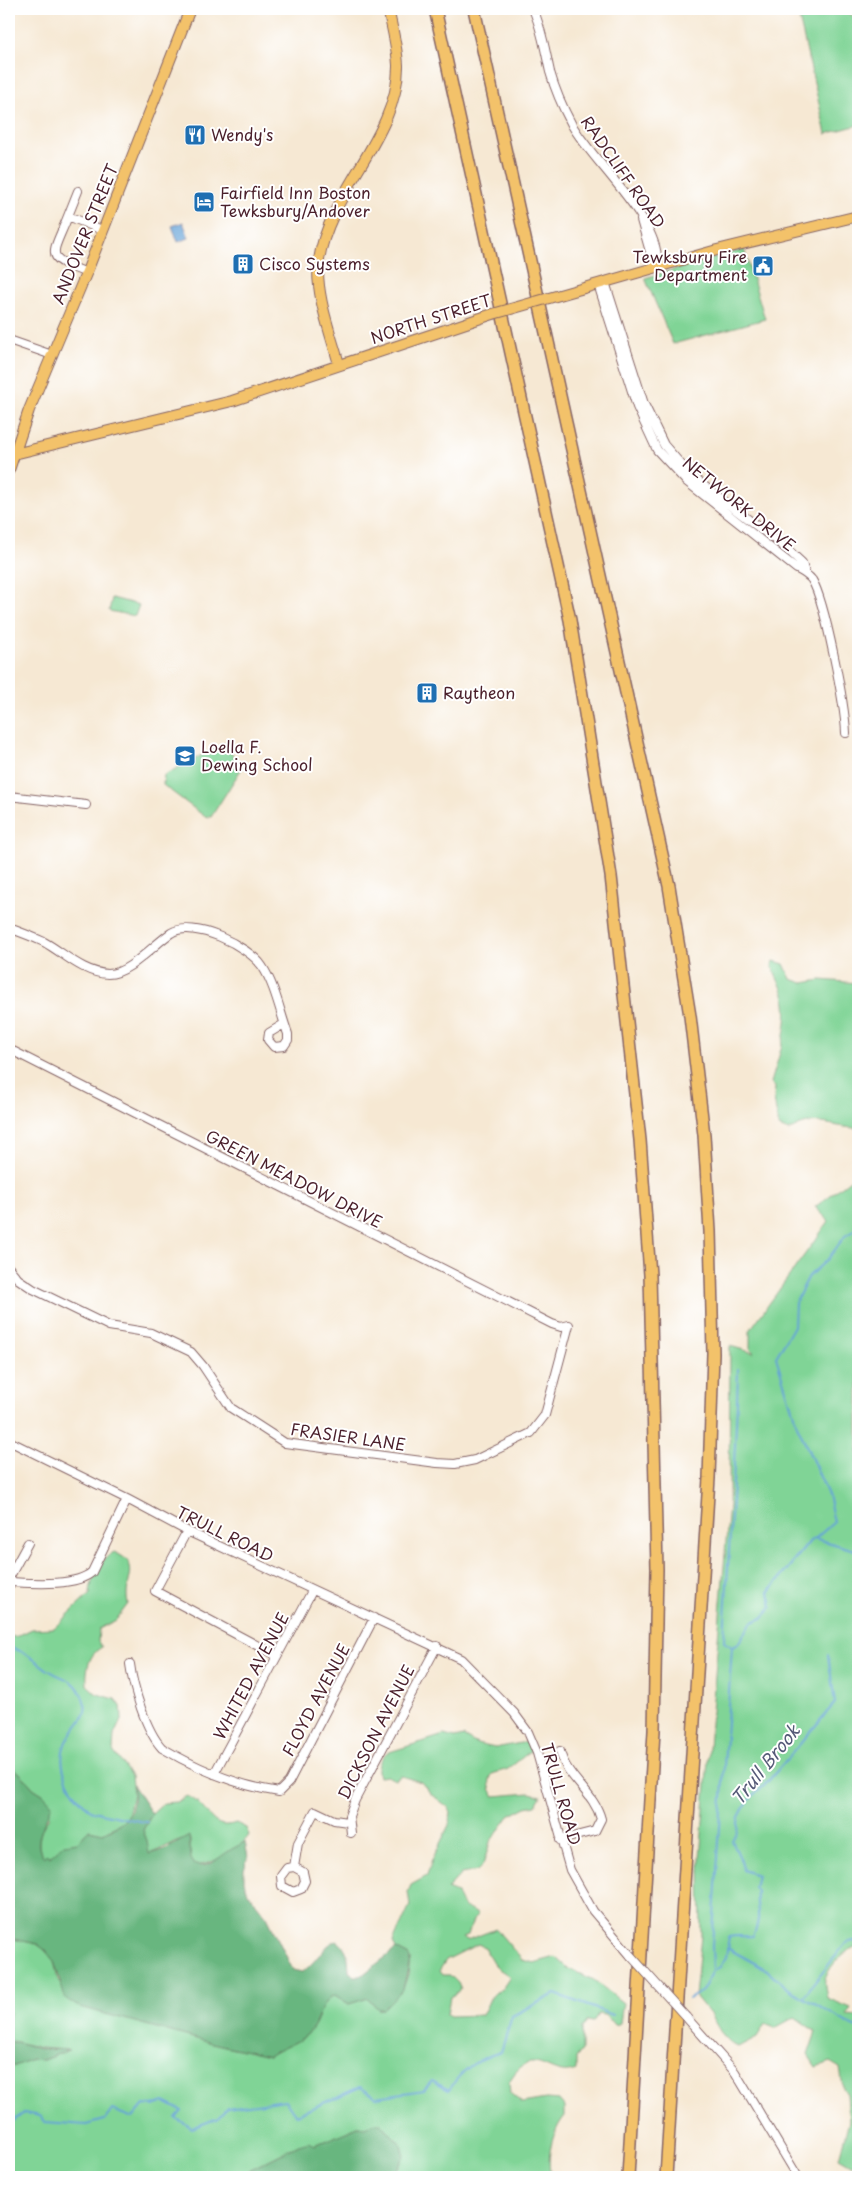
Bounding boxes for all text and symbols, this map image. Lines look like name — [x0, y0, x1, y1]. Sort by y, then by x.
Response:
street label: RADCLIFF ROAD — [576, 110, 672, 233]
place label: Wendy's — [211, 122, 273, 146]
restaurant icon: Wendy's — [183, 123, 207, 147]
street label: ANDOVER STREET — [45, 160, 123, 307]
place label: Fairfield Inn Boston Tewksbury/Andover — [220, 180, 371, 222]
hotel icon: Fairfield Inn Boston Tewksbury/Andover — [192, 190, 216, 214]
place label: Tewksbury Fire Department — [633, 244, 747, 286]
place label: Cisco Systems — [259, 251, 370, 275]
building icon: Cisco Systems — [231, 252, 255, 276]
public building icon: Tewksbury Fire Department — [751, 254, 775, 278]
street label: NORTH STREET — [367, 287, 494, 349]
street label: NETWORK DRIVE — [678, 450, 801, 556]
place label: Raytheon — [443, 680, 515, 704]
building icon: Raytheon — [415, 681, 439, 705]
place label: Loella F. Dewing School — [201, 734, 313, 776]
school or university icon: Loella F. Dewing School — [173, 744, 197, 768]
street label: GREEN MEADOW DRIVE — [202, 1123, 387, 1233]
street label: FRASIER LANE — [289, 1416, 407, 1456]
street label: TRULL ROAD — [173, 1499, 278, 1567]
street label: WHITED AVENUE — [206, 1608, 294, 1743]
street label: FLOYD AVENUE — [275, 1639, 355, 1760]
street label: DICKSON AVENUE — [331, 1660, 419, 1803]
water label: Trull Brook — [724, 1717, 806, 1810]
street label: TRULL ROAD — [536, 1740, 588, 1848]

